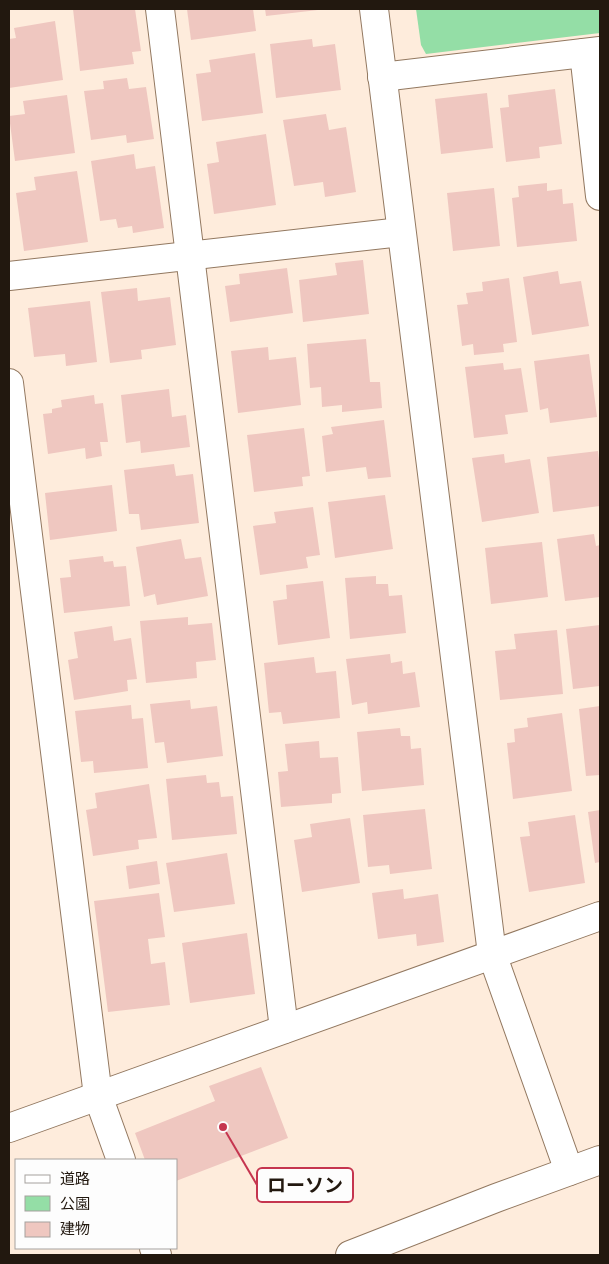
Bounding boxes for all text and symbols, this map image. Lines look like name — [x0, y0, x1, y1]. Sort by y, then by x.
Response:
legend — [15, 1159, 178, 1249]
callout: ローソン — [257, 1168, 353, 1202]
text: 道路 — [60, 1169, 90, 1187]
text: ローソン — [267, 1173, 343, 1196]
text: 公園 — [60, 1194, 90, 1212]
text: 建物 — [60, 1219, 90, 1237]

